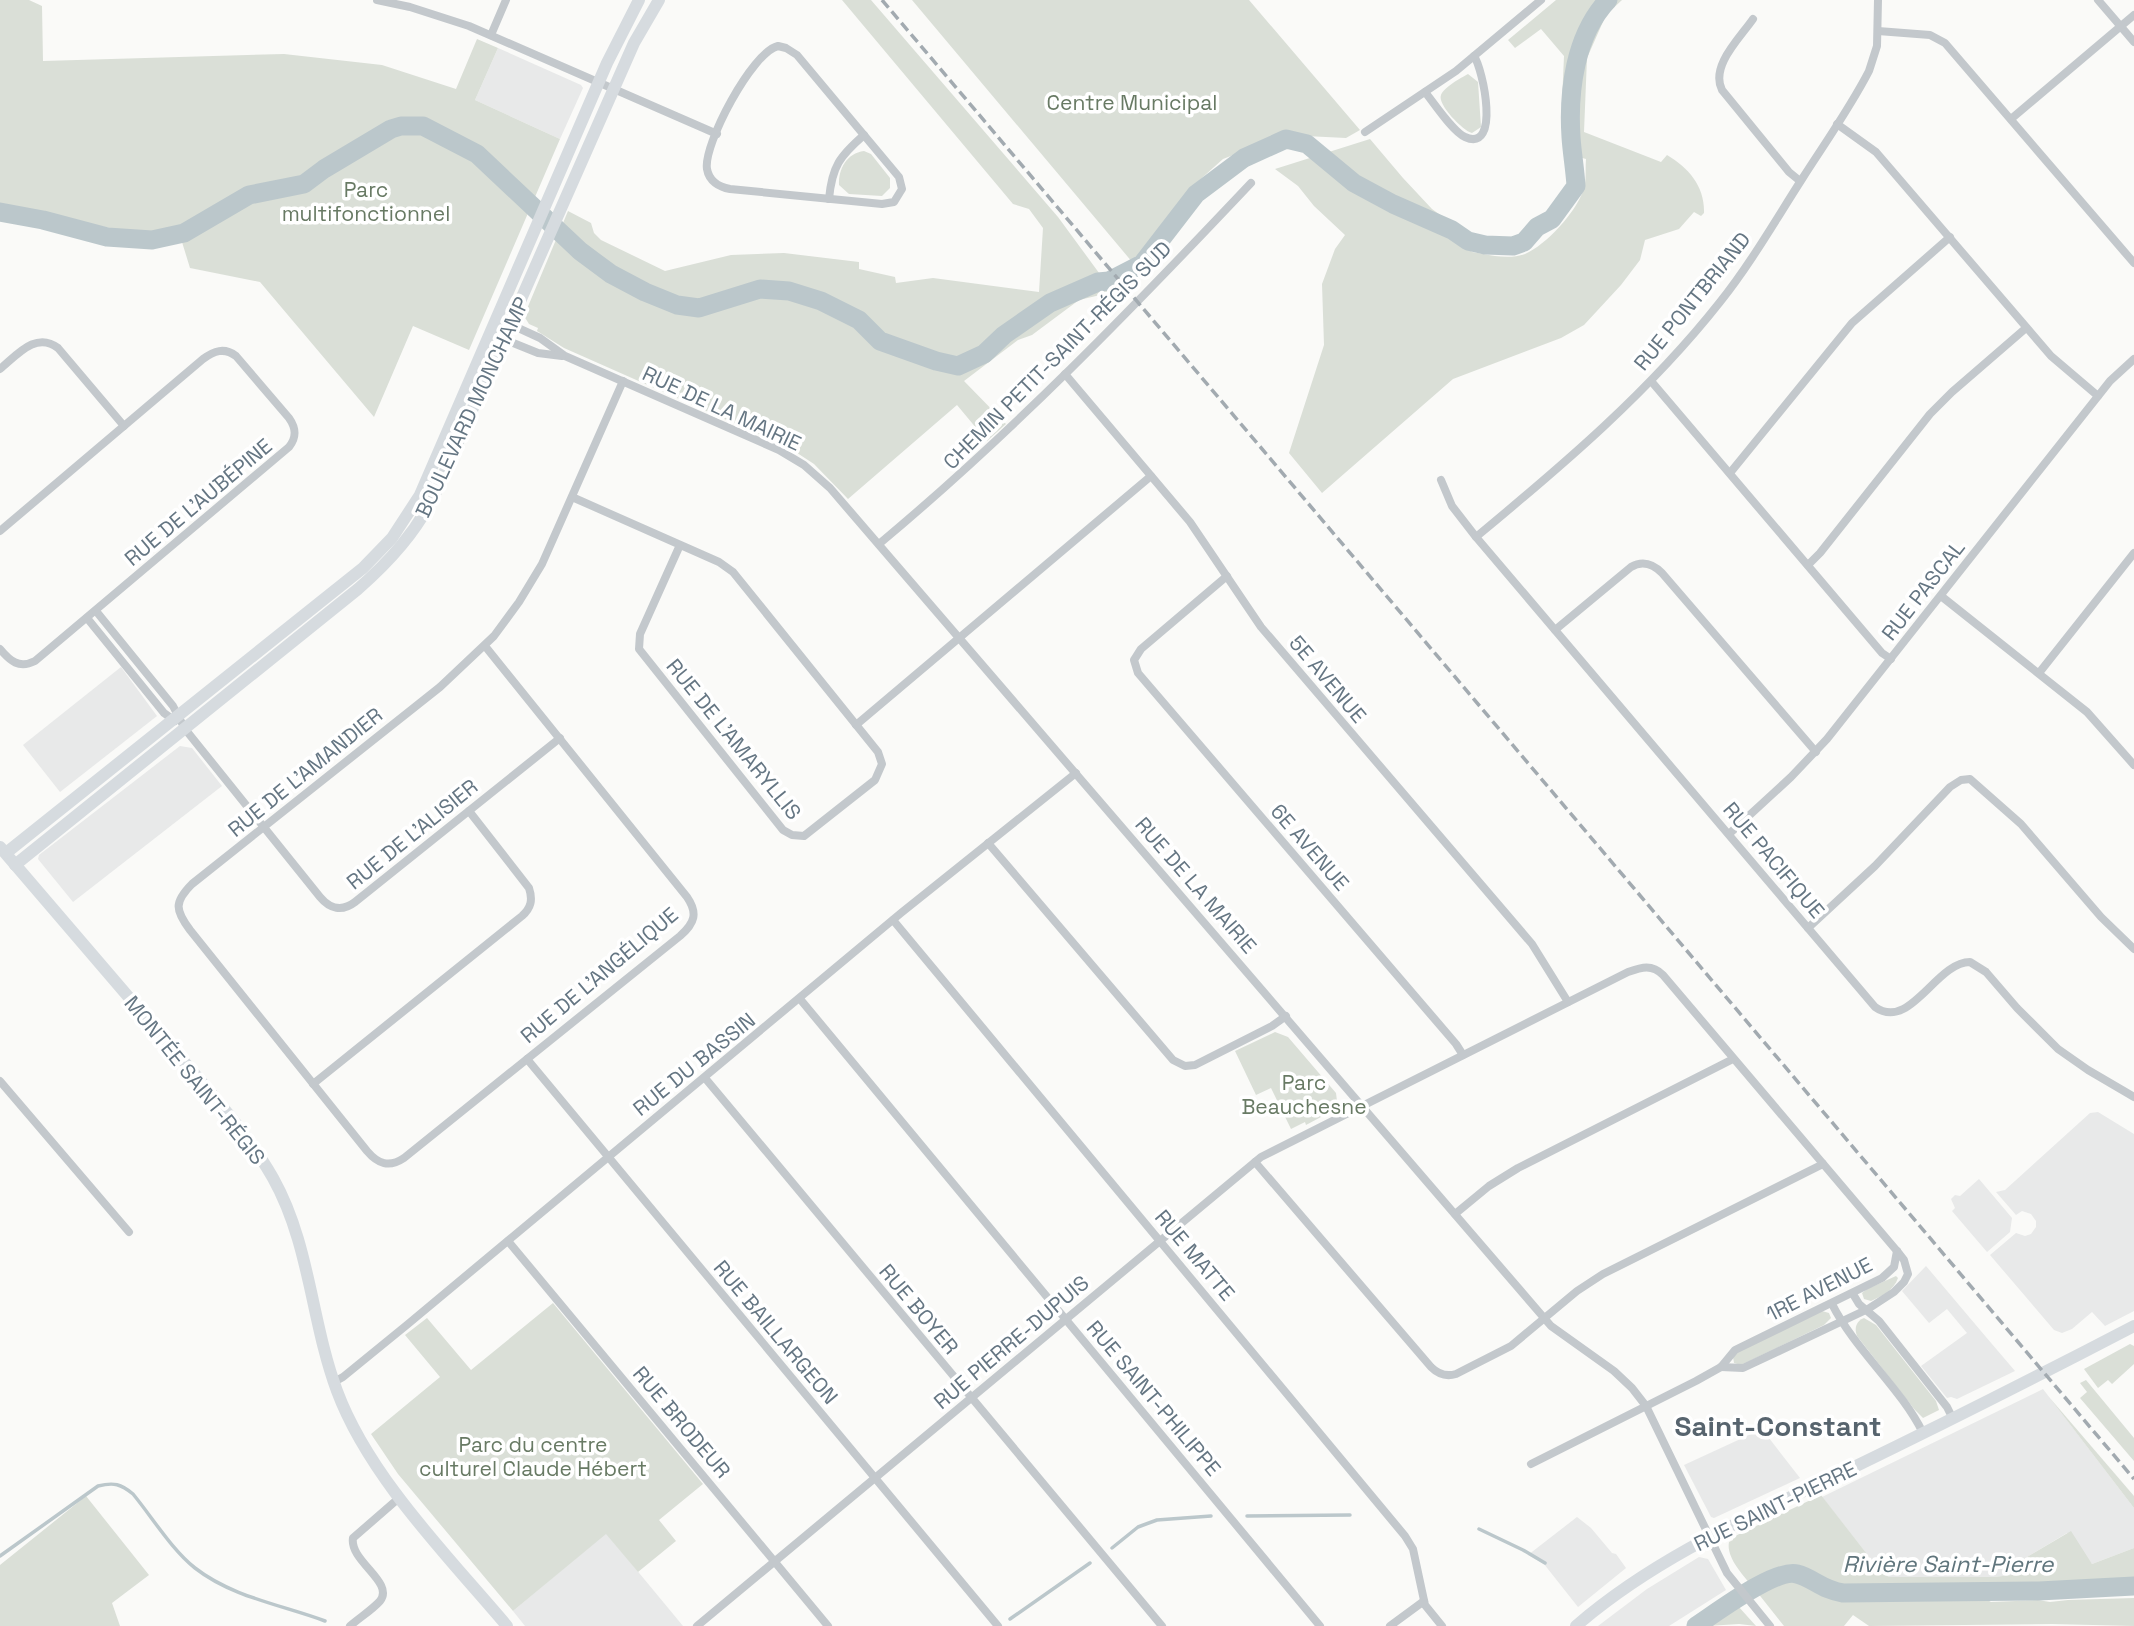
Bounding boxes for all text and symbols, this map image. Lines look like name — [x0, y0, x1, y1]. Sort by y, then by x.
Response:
park label: Centre Municipal — [1046, 89, 1218, 116]
park label: Parc multifonctionnel — [282, 176, 450, 227]
street label: RUE PONTBRIAND — [1628, 226, 1756, 376]
street label: CHEMIN PETIT-SAINT-RÉGIS SUD — [937, 235, 1177, 475]
street label: BOULEVARD MONCHAMP — [409, 292, 535, 522]
street label: RUE DE LA MAIRIE — [638, 359, 806, 457]
street label: RUE DE L'AUBÉPINE — [119, 432, 277, 572]
street label: RUE PASCAL — [1875, 534, 1971, 646]
street label: 5E AVENUE — [1284, 630, 1372, 728]
street label: RUE DE L'AMARYLLIS — [661, 653, 807, 825]
street label: RUE DE L'AMANDIER — [222, 701, 388, 843]
street label: RUE DE L'ALISIER — [341, 773, 483, 895]
street label: RUE PACIFIQUE — [1717, 796, 1831, 924]
street label: 6E AVENUE — [1265, 798, 1355, 896]
street label: RUE DE LA MAIRIE — [1129, 811, 1263, 959]
street label: RUE DE L'ANGÉLIQUE — [515, 901, 683, 1049]
street label: MONTÉE SAINT-RÉGIS — [119, 990, 271, 1170]
street label: RUE DU BASSIN — [627, 1006, 761, 1122]
park label: Parc Beauchesne — [1241, 1069, 1367, 1120]
street label: RUE MATTE — [1149, 1204, 1241, 1306]
street label: 1RE AVENUE — [1761, 1251, 1877, 1327]
street label: RUE BAILLARGEON — [708, 1254, 844, 1410]
street label: RUE BOYER — [873, 1258, 965, 1360]
street label: RUE PIERRE-DUPUIS — [928, 1269, 1094, 1415]
street label: RUE SAINT-PHILIPPE — [1081, 1315, 1227, 1481]
street label: RUE BRODEUR — [627, 1360, 737, 1484]
district label: Saint-Constant — [1674, 1408, 1882, 1444]
park label: Parc du centre culturel Claude Hébert — [419, 1431, 647, 1482]
street label: RUE SAINT-PIERRE — [1689, 1455, 1861, 1557]
water label: Rivière Saint-Pierre — [1843, 1549, 2055, 1579]

